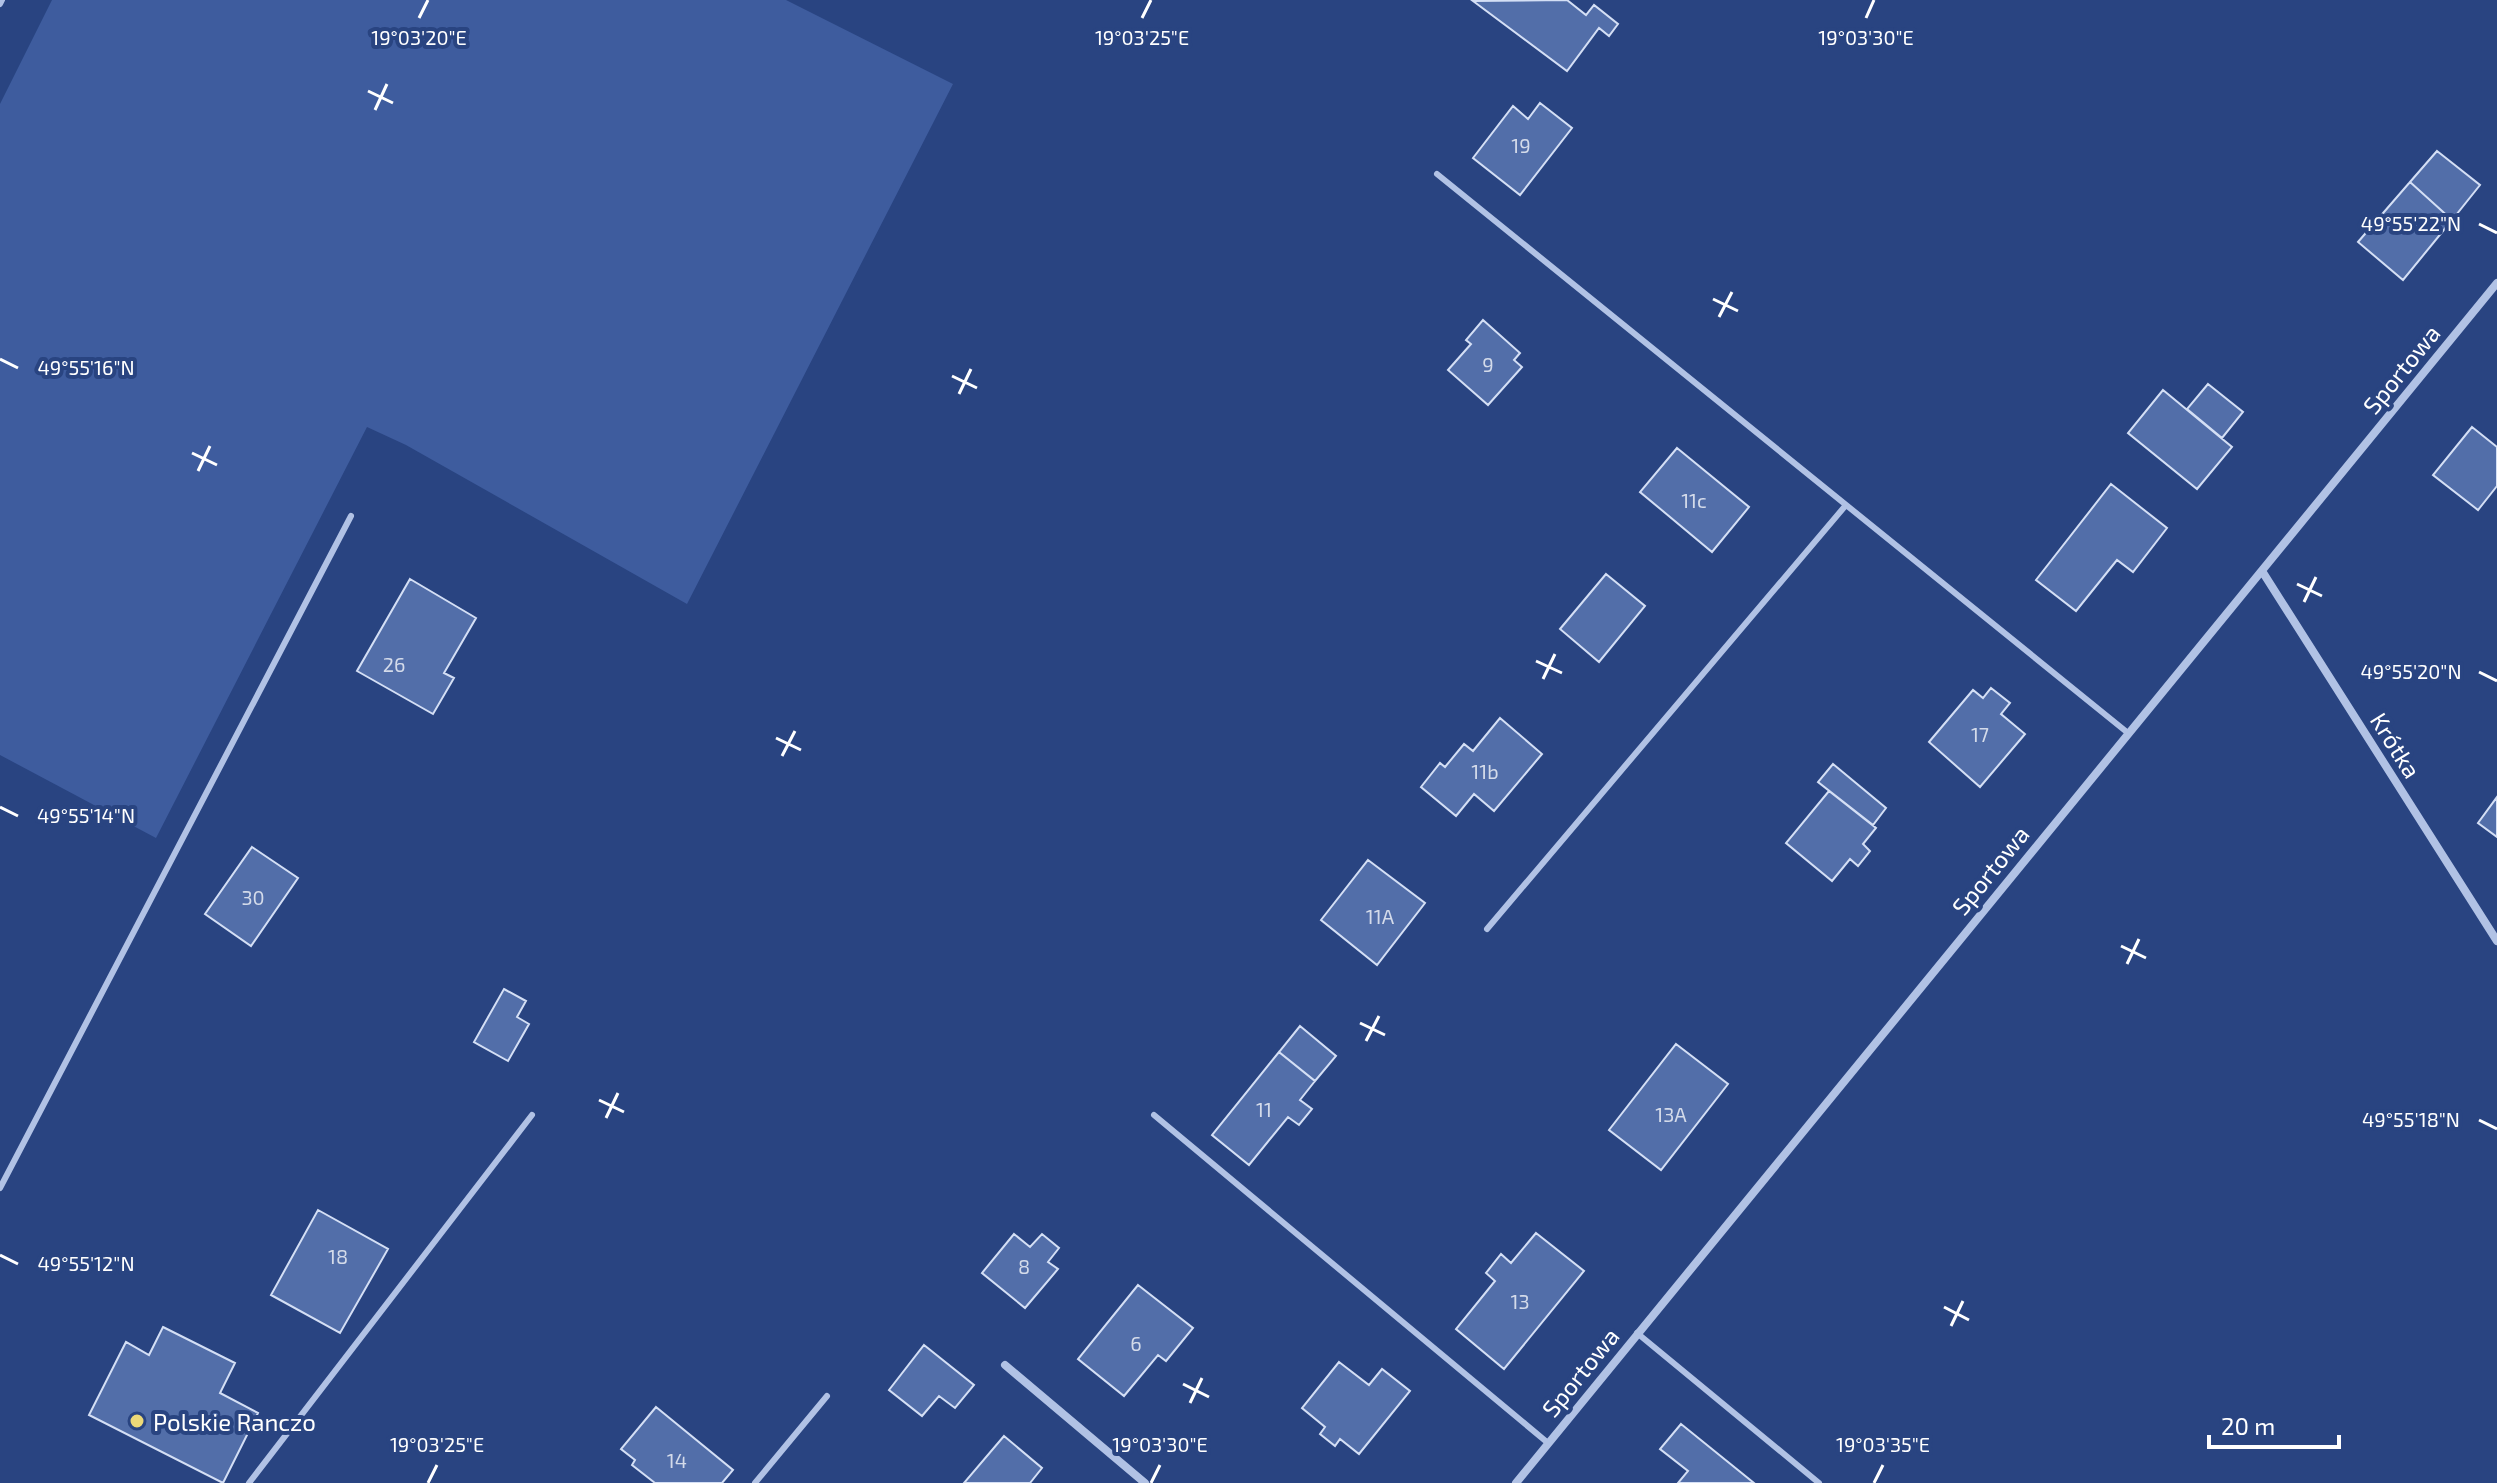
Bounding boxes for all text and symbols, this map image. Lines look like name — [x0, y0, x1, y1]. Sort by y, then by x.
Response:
text: 19°03'20"E — [371, 25, 467, 49]
text: 19°03'25"E — [1095, 25, 1189, 49]
text: 19°03'30"E — [1818, 25, 1914, 49]
house number: 19 — [1511, 133, 1531, 157]
text: 49°55'22"N — [2361, 211, 2461, 235]
street label: Sportowa — [2356, 319, 2446, 419]
house number: 9 — [1482, 352, 1494, 376]
text: 49°55'16"N — [37, 355, 135, 379]
house number: 11c — [1681, 488, 1707, 512]
house number: 26 — [383, 652, 405, 676]
text: 49°55'20"N — [2360, 659, 2462, 683]
street label: Krótka — [2365, 707, 2427, 783]
house number: 17 — [1971, 722, 1989, 746]
house number: 11b — [1471, 759, 1499, 783]
text: 49°55'14"N — [37, 803, 135, 827]
street label: Sportowa — [1945, 820, 2035, 920]
house number: 30 — [241, 885, 265, 909]
house number: 11A — [1366, 904, 1395, 928]
house number: 11 — [1256, 1097, 1272, 1121]
house number: 13A — [1655, 1102, 1687, 1126]
text: 49°55'18"N — [2362, 1107, 2460, 1131]
house number: 18 — [328, 1244, 348, 1268]
text: 49°55'12"N — [38, 1251, 134, 1275]
house number: 8 — [1018, 1254, 1030, 1278]
house number: 13 — [1510, 1289, 1530, 1313]
street label: Sportowa — [1535, 1322, 1625, 1422]
house number: 6 — [1130, 1331, 1142, 1355]
scale bar — [2209, 1399, 2339, 1449]
place label: Polskie Ranczo — [153, 1407, 316, 1436]
text: 20 m — [2221, 1411, 2275, 1440]
marker: Polskie Ranczo — [128, 1412, 146, 1430]
text: 19°03'25"E — [390, 1432, 484, 1456]
text: 19°03'30"E — [1112, 1432, 1208, 1456]
text: 19°03'35"E — [1836, 1432, 1930, 1456]
house number: 14 — [667, 1448, 687, 1472]

